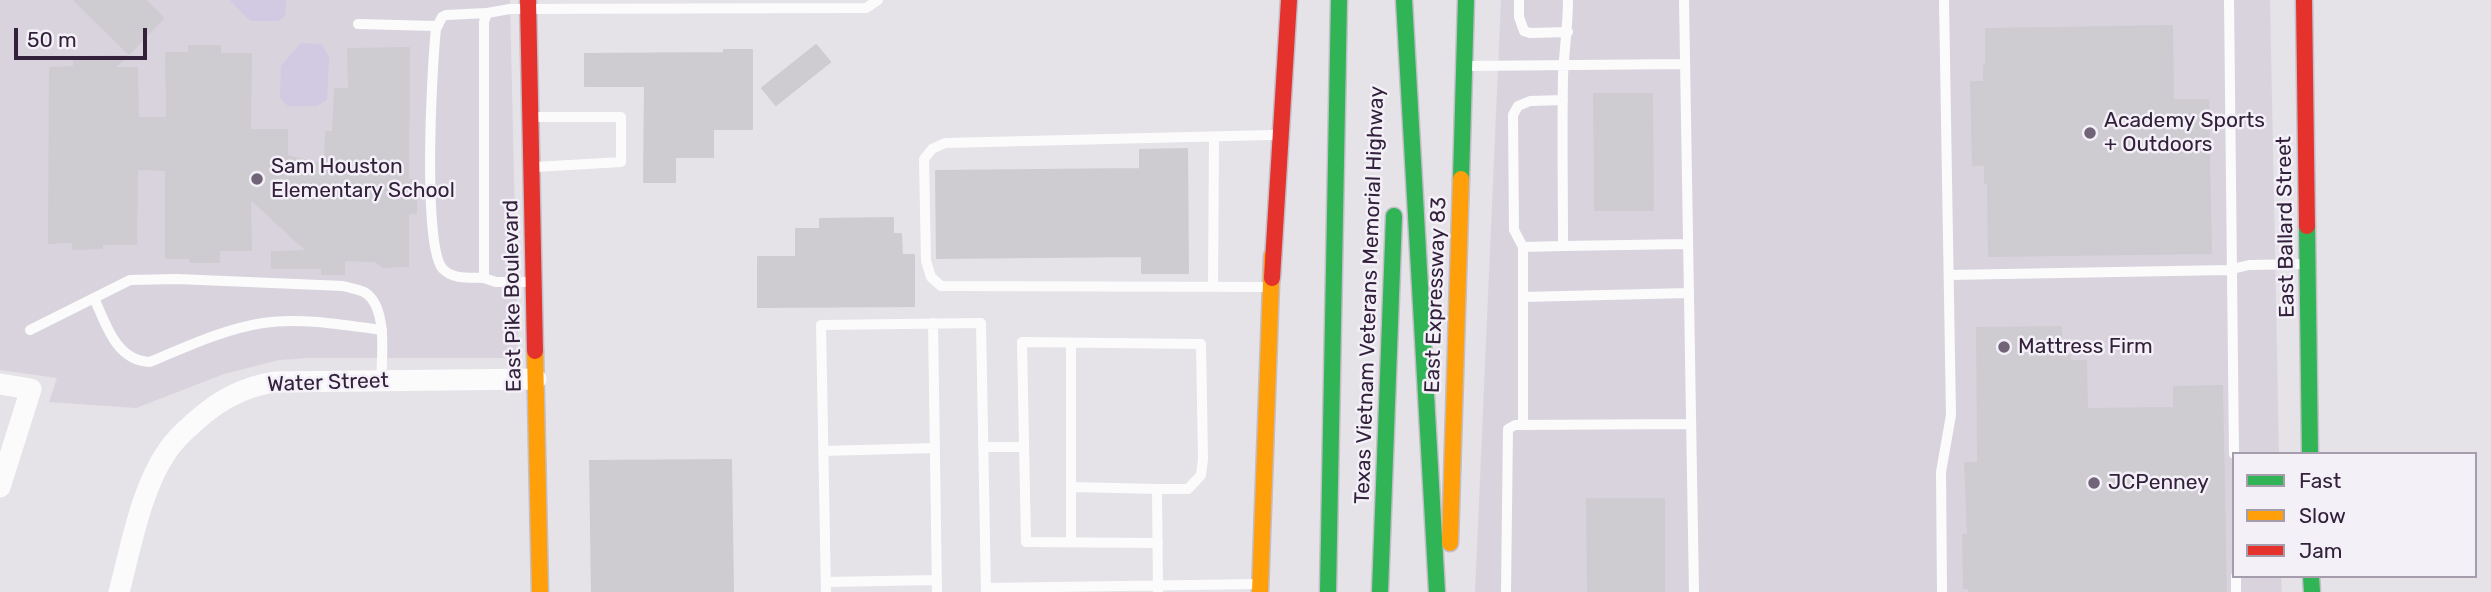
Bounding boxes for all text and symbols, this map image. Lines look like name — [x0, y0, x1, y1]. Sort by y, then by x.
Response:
scale bar — [18, 14, 150, 58]
text: 50 m — [27, 27, 77, 52]
street label: Texas Vietnam Veterans Memorial Highway — [1350, 86, 1390, 504]
place label: Academy Sports + Outdoors — [2104, 108, 2265, 158]
marker: Academy Sports + Outdoors — [2082, 125, 2098, 141]
street label: East Ballard Street — [2272, 136, 2300, 318]
place label: Sam Houston Elementary School — [271, 154, 455, 204]
marker: Sam Houston Elementary School — [249, 171, 265, 187]
street label: East Expressway 83 — [1420, 197, 1452, 393]
street label: East Pike Boulevard — [499, 200, 527, 392]
place label: Mattress Firm — [2018, 334, 2153, 360]
marker: Mattress Firm — [1996, 339, 2012, 355]
street label: Water Street — [267, 368, 389, 398]
legend — [2232, 452, 2477, 578]
text: Fast — [2299, 468, 2341, 493]
place label: JCPenney — [2108, 470, 2209, 496]
marker: JCPenney — [2086, 475, 2102, 491]
text: Slow — [2299, 503, 2346, 528]
text: Jam — [2299, 538, 2343, 563]

